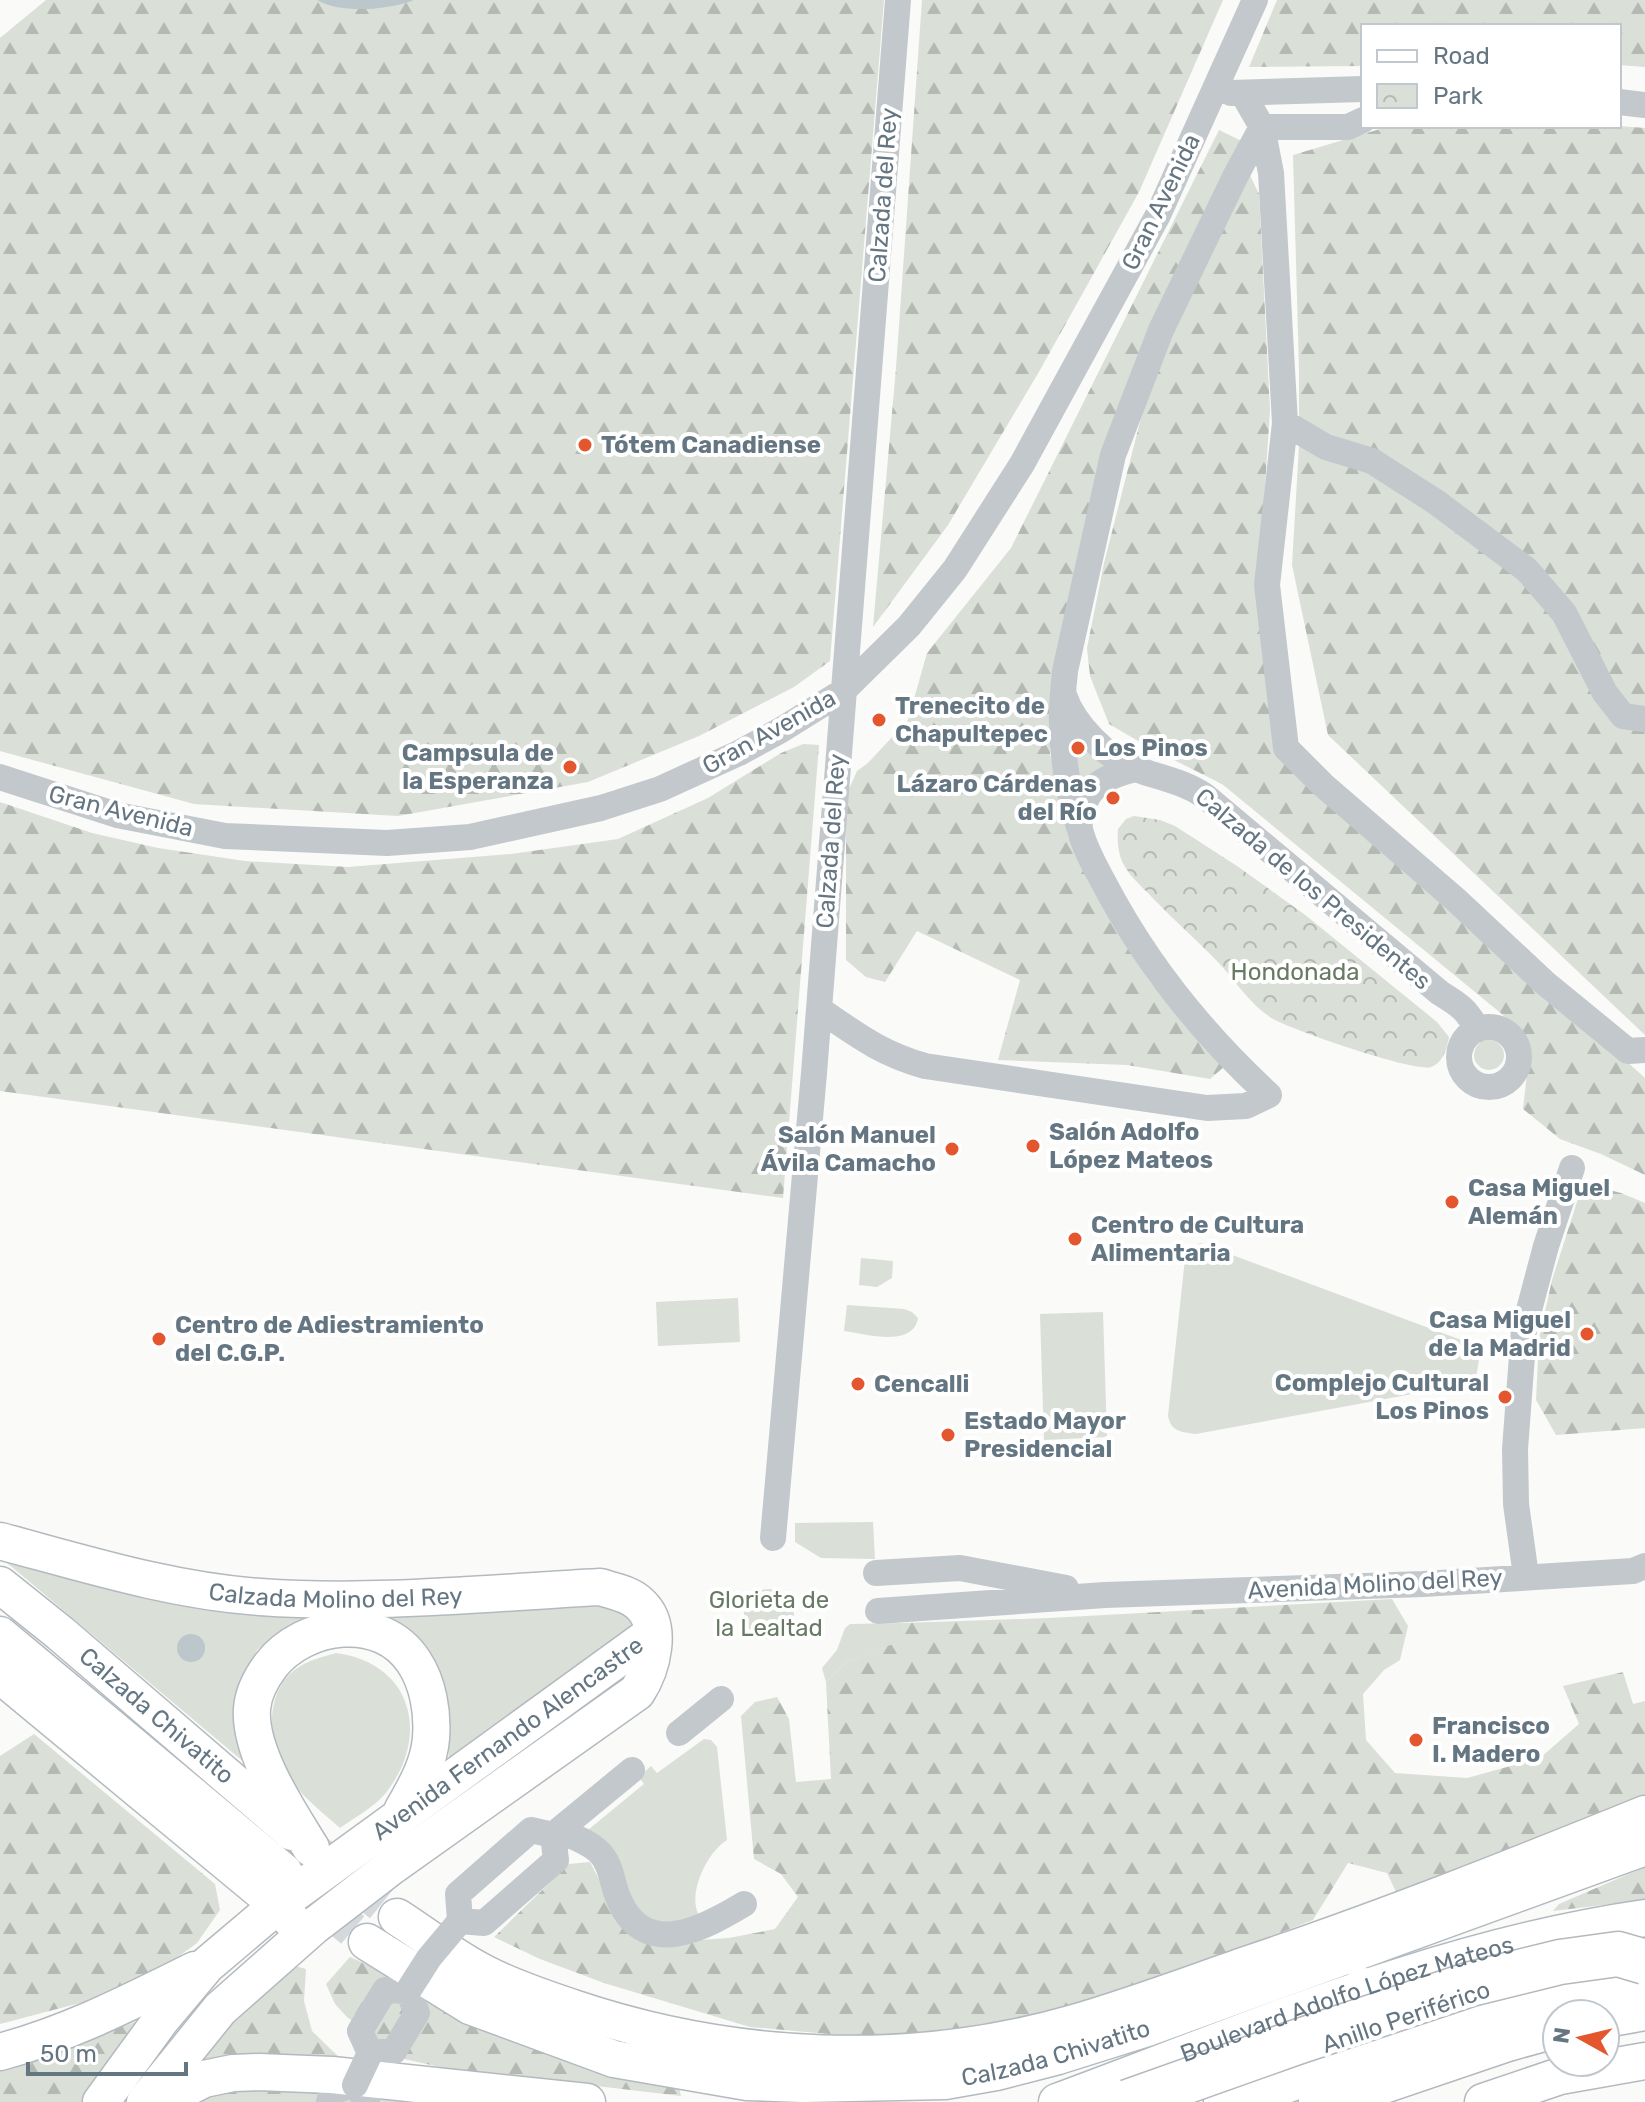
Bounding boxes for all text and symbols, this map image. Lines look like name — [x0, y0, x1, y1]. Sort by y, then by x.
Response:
legend — [1361, 24, 1621, 128]
text: Road — [1433, 42, 1490, 70]
text: Park — [1433, 82, 1484, 110]
street label: Calzada del Rey — [863, 107, 903, 283]
street label: Gran Avenida — [1116, 129, 1206, 275]
place label: Tótem Canadiense — [601, 431, 821, 459]
marker: Tótem Canadiense — [576, 436, 594, 454]
street label: Gran Avenida — [698, 684, 840, 780]
place label: Trenecito de Chapultepec — [895, 692, 1048, 748]
marker: Trenecito de Chapultepec — [870, 711, 888, 729]
place label: Los Pinos — [1094, 734, 1208, 762]
place label: Campsula de la Esperanza — [402, 739, 554, 795]
marker: Los Pinos — [1069, 739, 1087, 757]
street label: Calzada del Rey — [811, 753, 851, 929]
marker: Campsula de la Esperanza — [561, 758, 579, 776]
place label: Lázaro Cárdenas del Río — [896, 770, 1097, 826]
street label: Gran Avenida — [46, 780, 196, 842]
street label: Calzada de los Presidentes — [1190, 782, 1436, 996]
marker: Lázaro Cárdenas del Río — [1104, 789, 1122, 807]
park label: Hondonada — [1231, 958, 1359, 986]
place label: Salón Adolfo López Mateos — [1049, 1118, 1213, 1174]
place label: Salón Manuel Ávila Camacho — [761, 1121, 936, 1177]
marker: Salón Adolfo López Mateos — [1024, 1137, 1042, 1155]
marker: Salón Manuel Ávila Camacho — [943, 1140, 961, 1158]
place label: Casa Miguel Alemán — [1468, 1174, 1610, 1230]
marker: Casa Miguel Alemán — [1443, 1193, 1461, 1211]
place label: Centro de Cultura Alimentaria — [1091, 1211, 1304, 1267]
marker: Centro de Cultura Alimentaria — [1066, 1230, 1084, 1248]
place label: Casa Miguel de la Madrid — [1428, 1306, 1571, 1362]
place label: Centro de Adiestramiento del C.G.P. — [175, 1311, 484, 1367]
marker: Casa Miguel de la Madrid — [1578, 1325, 1596, 1343]
marker: Centro de Adiestramiento del C.G.P. — [150, 1330, 168, 1348]
place label: Complejo Cultural Los Pinos — [1275, 1369, 1489, 1425]
place label: Cencalli — [874, 1370, 969, 1398]
marker: Cencalli — [849, 1375, 867, 1393]
marker: Complejo Cultural Los Pinos — [1496, 1388, 1514, 1406]
place label: Estado Mayor Presidencial — [964, 1407, 1126, 1463]
marker: Estado Mayor Presidencial — [939, 1426, 957, 1444]
street label: Avenida Molino del Rey — [1247, 1563, 1503, 1605]
street label: Calzada Molino del Rey — [207, 1577, 463, 1614]
park label: Glorieta de la Lealtad — [709, 1586, 829, 1642]
street label: Avenida Fernando Alencastre — [367, 1631, 649, 1846]
street label: Calzada Chivatito — [74, 1642, 240, 1790]
place label: Francisco I. Madero — [1432, 1712, 1550, 1768]
marker: Francisco I. Madero — [1407, 1731, 1425, 1749]
street label: Boulevard Adolfo López Mateos — [1176, 1931, 1517, 2068]
street label: Anillo Periférico — [1318, 1975, 1494, 2059]
north arrow — [1541, 1998, 1621, 2078]
street label: Calzada Chivatito — [959, 2014, 1154, 2092]
scale bar — [28, 2026, 186, 2076]
text: N — [1547, 2026, 1576, 2045]
text: 50 m — [40, 2040, 97, 2068]

